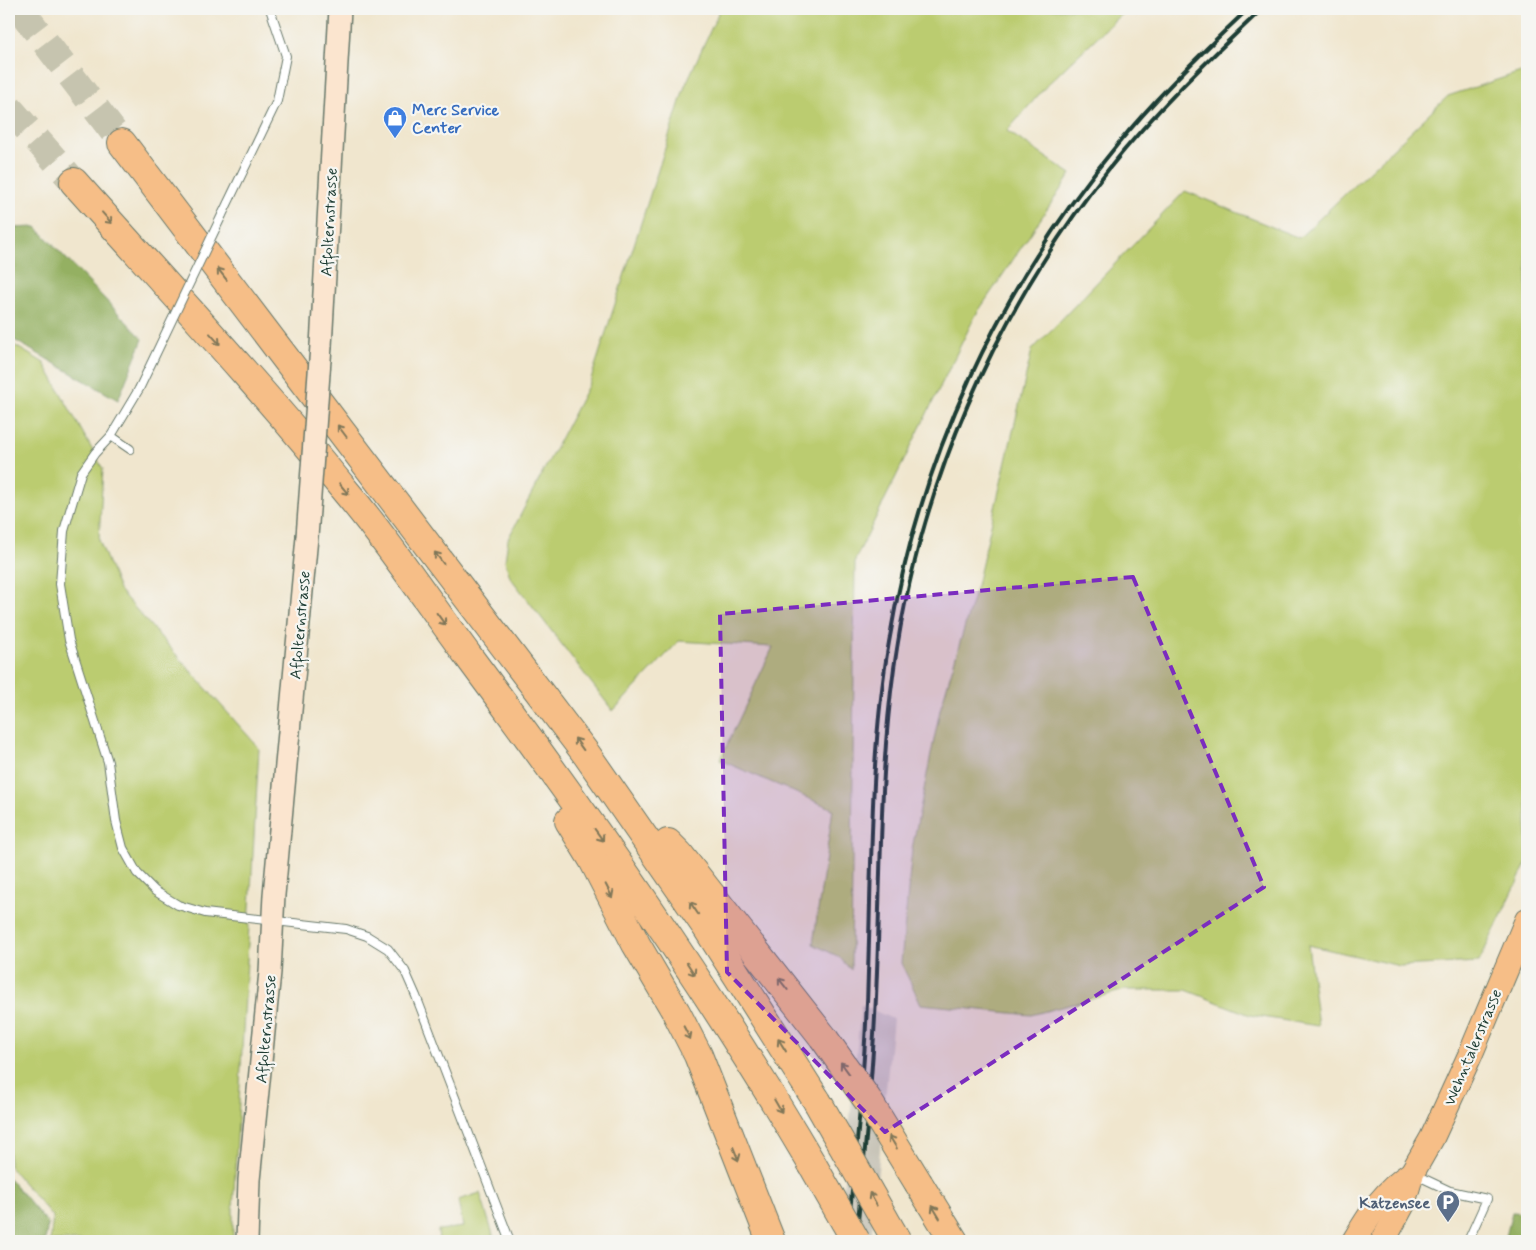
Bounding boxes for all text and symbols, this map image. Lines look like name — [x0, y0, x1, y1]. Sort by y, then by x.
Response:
place label: Merc Service Center — [412, 100, 499, 139]
shop icon: Merc Service Center — [382, 105, 408, 139]
street label: Affolternstrasse — [316, 167, 345, 277]
one-way arrow — [101, 212, 112, 225]
one-way arrow — [217, 268, 228, 281]
one-way arrow — [209, 332, 221, 345]
one-way arrow — [337, 425, 348, 438]
one-way arrow — [338, 482, 350, 495]
one-way arrow — [433, 552, 444, 565]
street label: Affolternstrasse — [285, 570, 318, 680]
one-way arrow — [436, 612, 446, 626]
one-way arrow — [573, 738, 584, 751]
one-way arrow — [594, 828, 604, 842]
one-way arrow — [605, 883, 614, 898]
one-way arrow — [689, 901, 699, 915]
one-way arrow — [686, 961, 696, 975]
street label: Affolternstrasse — [251, 974, 284, 1084]
one-way arrow — [777, 978, 788, 991]
street label: Wehntalerstrasse — [1439, 986, 1507, 1109]
one-way arrow — [683, 1025, 692, 1040]
one-way arrow — [777, 1038, 787, 1052]
one-way arrow — [840, 1061, 850, 1075]
one-way arrow — [773, 1099, 783, 1113]
one-way arrow — [888, 1136, 898, 1150]
one-way arrow — [732, 1146, 742, 1161]
parking icon: Katzensee — [1435, 1189, 1461, 1223]
one-way arrow — [868, 1192, 878, 1206]
place label: Katzensee — [1359, 1193, 1430, 1214]
one-way arrow — [931, 1206, 941, 1220]

